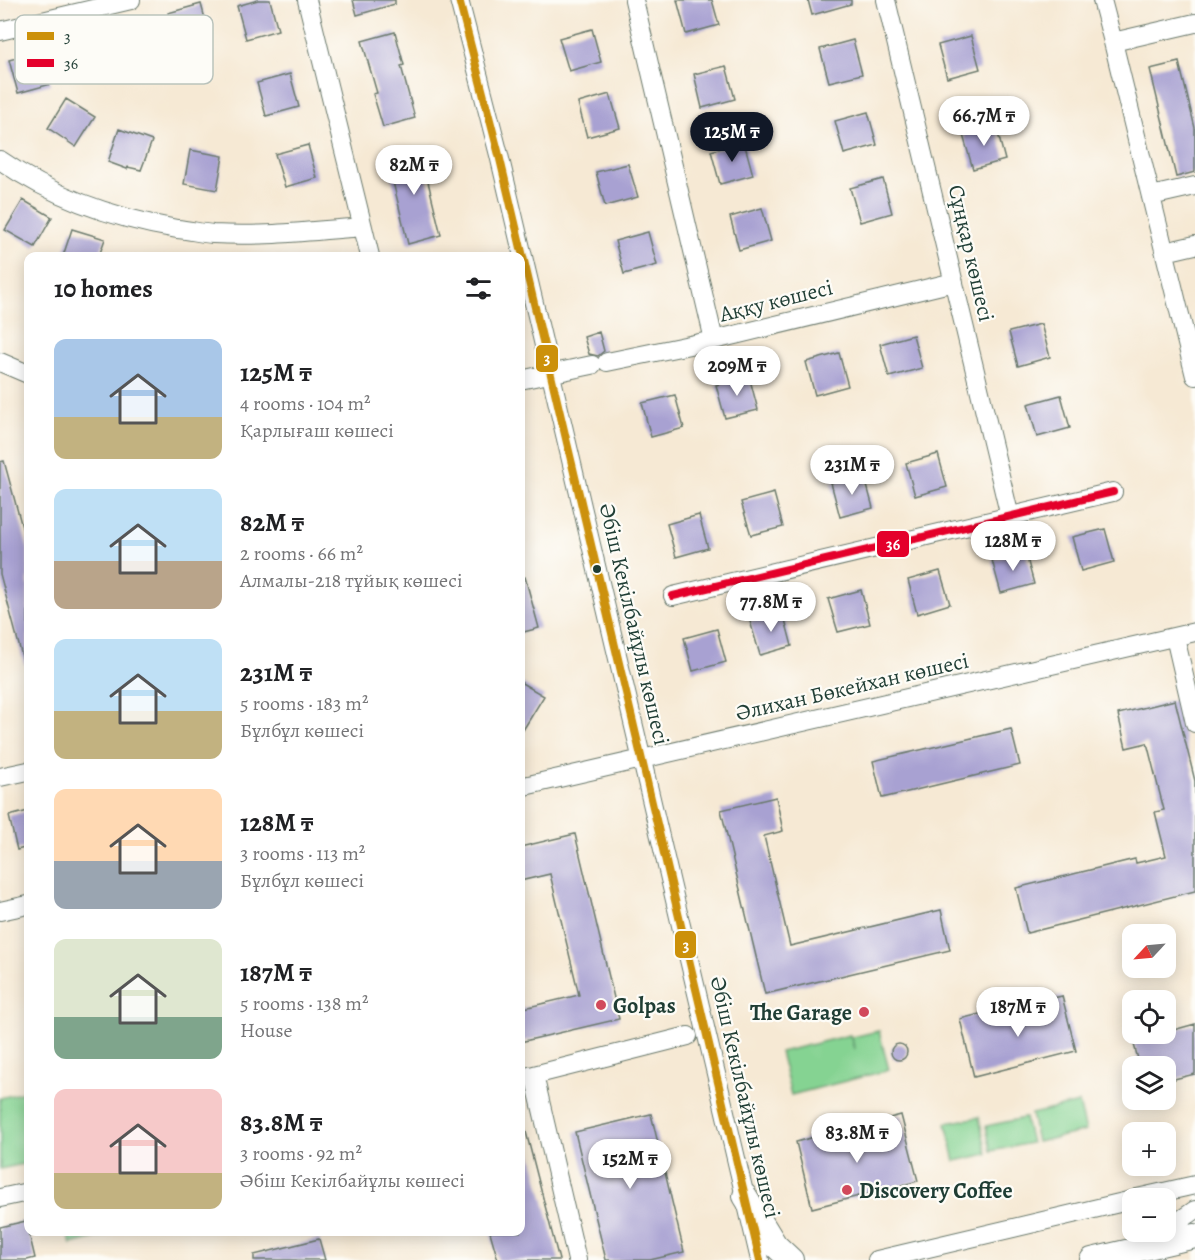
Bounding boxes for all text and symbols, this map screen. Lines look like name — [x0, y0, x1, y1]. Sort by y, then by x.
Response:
legend — [15, 15, 213, 84]
text: 3 — [64, 26, 71, 48]
text: 36 — [64, 53, 78, 75]
pin: 66.7M ₸ — [929, 96, 1039, 147]
text: 66.7M ₸ — [953, 102, 1015, 129]
pin: 125M ₸ — [683, 112, 781, 163]
text: 125M ₸ — [704, 118, 760, 145]
pin: 82M ₸ — [372, 145, 456, 196]
text: 82M ₸ — [389, 151, 439, 178]
street label: Сұңқар көшесі — [941, 182, 1001, 325]
text: 10 homes — [54, 271, 153, 306]
icon: filters — [462, 272, 495, 305]
street label: Аққу көшесі — [716, 272, 836, 330]
line badge: 3 — [535, 344, 559, 373]
pin: 209M ₸ — [688, 346, 786, 397]
text: 3 — [544, 348, 551, 370]
text: 209M ₸ — [707, 352, 767, 379]
text: 125M ₸ — [240, 355, 312, 390]
icon: home — [102, 363, 174, 435]
text: 4 rooms · 104 m² — [240, 390, 371, 417]
text: Қарлығаш көшесі — [240, 417, 394, 444]
pin: 231M ₸ — [803, 445, 901, 496]
text: 231M ₸ — [824, 451, 880, 478]
street label: Әбіш Кекілбайұлы көшесі — [592, 500, 676, 748]
text: 82M ₸ — [240, 505, 304, 540]
icon: home — [102, 513, 174, 585]
pin: 128M ₸ — [964, 521, 1062, 572]
text: 128M ₸ — [985, 527, 1041, 554]
line badge: 36 — [876, 530, 910, 558]
text: 36 — [886, 534, 901, 556]
text: 2 rooms · 66 m² — [240, 540, 363, 567]
unlabelled marker — [591, 563, 603, 575]
text: Алмалы-218 тұйық көшесі — [240, 567, 463, 594]
pin: 77.8M ₸ — [716, 582, 826, 633]
text: 77.8M ₸ — [740, 588, 802, 615]
street label: Әлихан Бөкейхан көшесі — [733, 646, 972, 728]
text: 231M ₸ — [240, 655, 312, 690]
icon: home — [102, 663, 174, 735]
text: 5 rooms · 183 m² — [240, 690, 369, 717]
text: Бұлбұл көшесі — [240, 717, 364, 744]
text: 128M ₸ — [240, 805, 313, 840]
icon: home — [102, 813, 174, 885]
text: 3 rooms · 113 m² — [240, 840, 365, 867]
text: Бұлбұл көшесі — [240, 867, 364, 894]
north arrow — [1122, 924, 1176, 978]
map controls — [1122, 924, 1176, 1242]
line badge: 3 — [674, 930, 697, 959]
text: 3 — [683, 935, 690, 957]
text: 187M ₸ — [240, 955, 312, 990]
icon: home — [102, 963, 174, 1035]
street label: Әбіш Кекілбайұлы көшесі — [703, 973, 787, 1221]
pin: 187M ₸ — [969, 987, 1067, 1038]
text: 5 rooms · 138 m² — [240, 990, 369, 1017]
button: locate — [1122, 990, 1176, 1044]
place label: Golpas — [613, 991, 676, 1021]
text: 187M ₸ — [990, 993, 1046, 1020]
marker: Golpas — [594, 998, 608, 1012]
place label: The Garage — [750, 998, 852, 1028]
marker: The Garage — [857, 1005, 871, 1019]
text: House — [240, 1017, 292, 1044]
button: layers — [1122, 1056, 1176, 1110]
text: 83.8M ₸ — [240, 1105, 322, 1140]
icon: home — [102, 1113, 174, 1185]
pin: 83.8M ₸ — [802, 1113, 912, 1164]
text: 83.8M ₸ — [825, 1119, 889, 1146]
button: + — [1122, 1122, 1176, 1176]
pin: 152M ₸ — [581, 1139, 679, 1190]
text: 3 rooms · 92 m² — [240, 1140, 362, 1167]
text: 152M ₸ — [602, 1145, 658, 1172]
text: Әбіш Кекілбайұлы көшесі — [240, 1167, 465, 1194]
place label: Discovery Coffee — [859, 1176, 1013, 1206]
marker: Discovery Coffee — [840, 1183, 854, 1197]
button: − — [1122, 1188, 1176, 1242]

